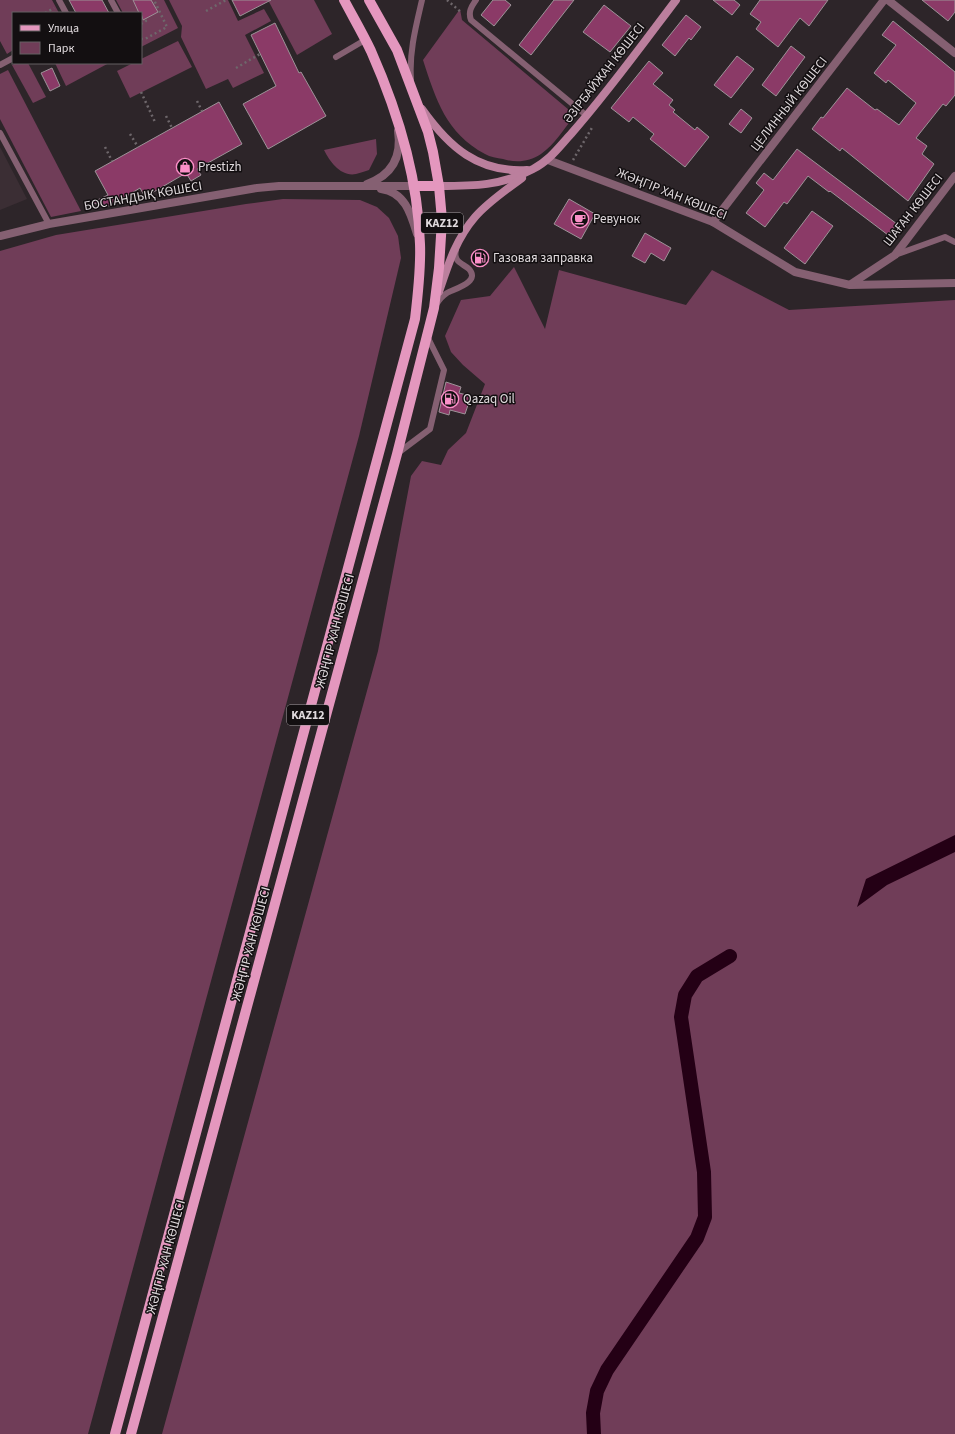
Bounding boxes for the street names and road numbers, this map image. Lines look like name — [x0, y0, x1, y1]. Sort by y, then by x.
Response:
street label: ӘЗІРБАЙЖАН КӨШЕСІ — [559, 19, 649, 127]
street label: ЦЕЛИННЫЙ КӨШЕСІ — [746, 53, 832, 155]
street label: ЖӘҢГІР ХАН КӨШЕСІ — [614, 164, 730, 224]
street label: ШАҒАН КӨШЕСІ — [879, 170, 947, 250]
street label: БОСТАНДЫҚ КӨШЕСІ — [82, 177, 204, 215]
road number: KAZ12 — [421, 213, 463, 233]
street label: ЖӘҢГІР ХАН КӨШЕСІ — [311, 572, 359, 690]
road number: KAZ12 — [287, 705, 329, 725]
street label: ЖӘҢГІР ХАН КӨШЕСІ — [227, 885, 275, 1003]
street label: ЖӘҢГІР ХАН КӨШЕСІ — [142, 1198, 190, 1316]

